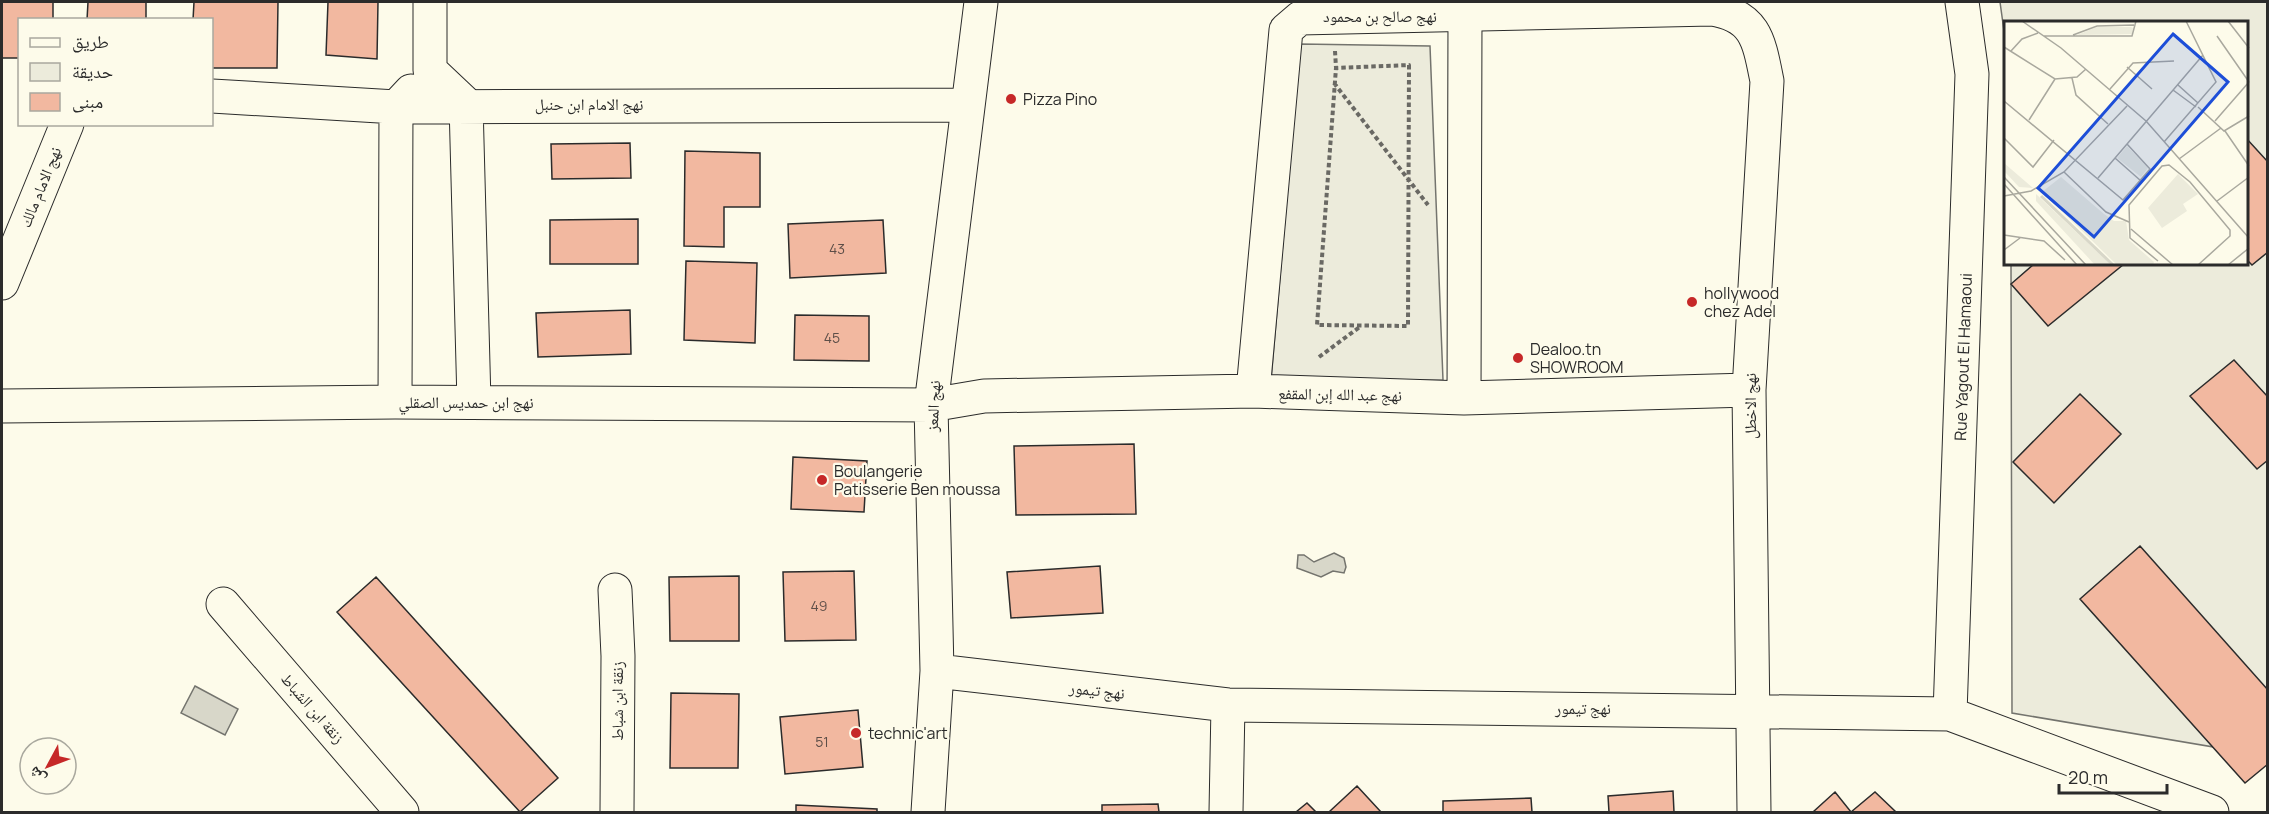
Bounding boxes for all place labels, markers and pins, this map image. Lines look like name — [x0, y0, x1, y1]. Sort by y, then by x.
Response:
place label: Pizza Pino — [1023, 88, 1097, 110]
marker: Pizza Pino — [1004, 92, 1018, 106]
place label: hollywood chez Adel — [1704, 282, 1779, 322]
marker: hollywood chez Adel — [1685, 295, 1699, 309]
place label: Dealoo.tn SHOWROOM — [1530, 338, 1624, 378]
marker: Dealoo.tn SHOWROOM — [1511, 351, 1525, 365]
place label: Boulangerie Patisserie Ben moussa — [834, 460, 1000, 500]
marker: Boulangerie Patisserie Ben moussa — [815, 473, 829, 487]
place label: technic'art — [868, 722, 948, 744]
marker: technic'art — [849, 726, 863, 740]

